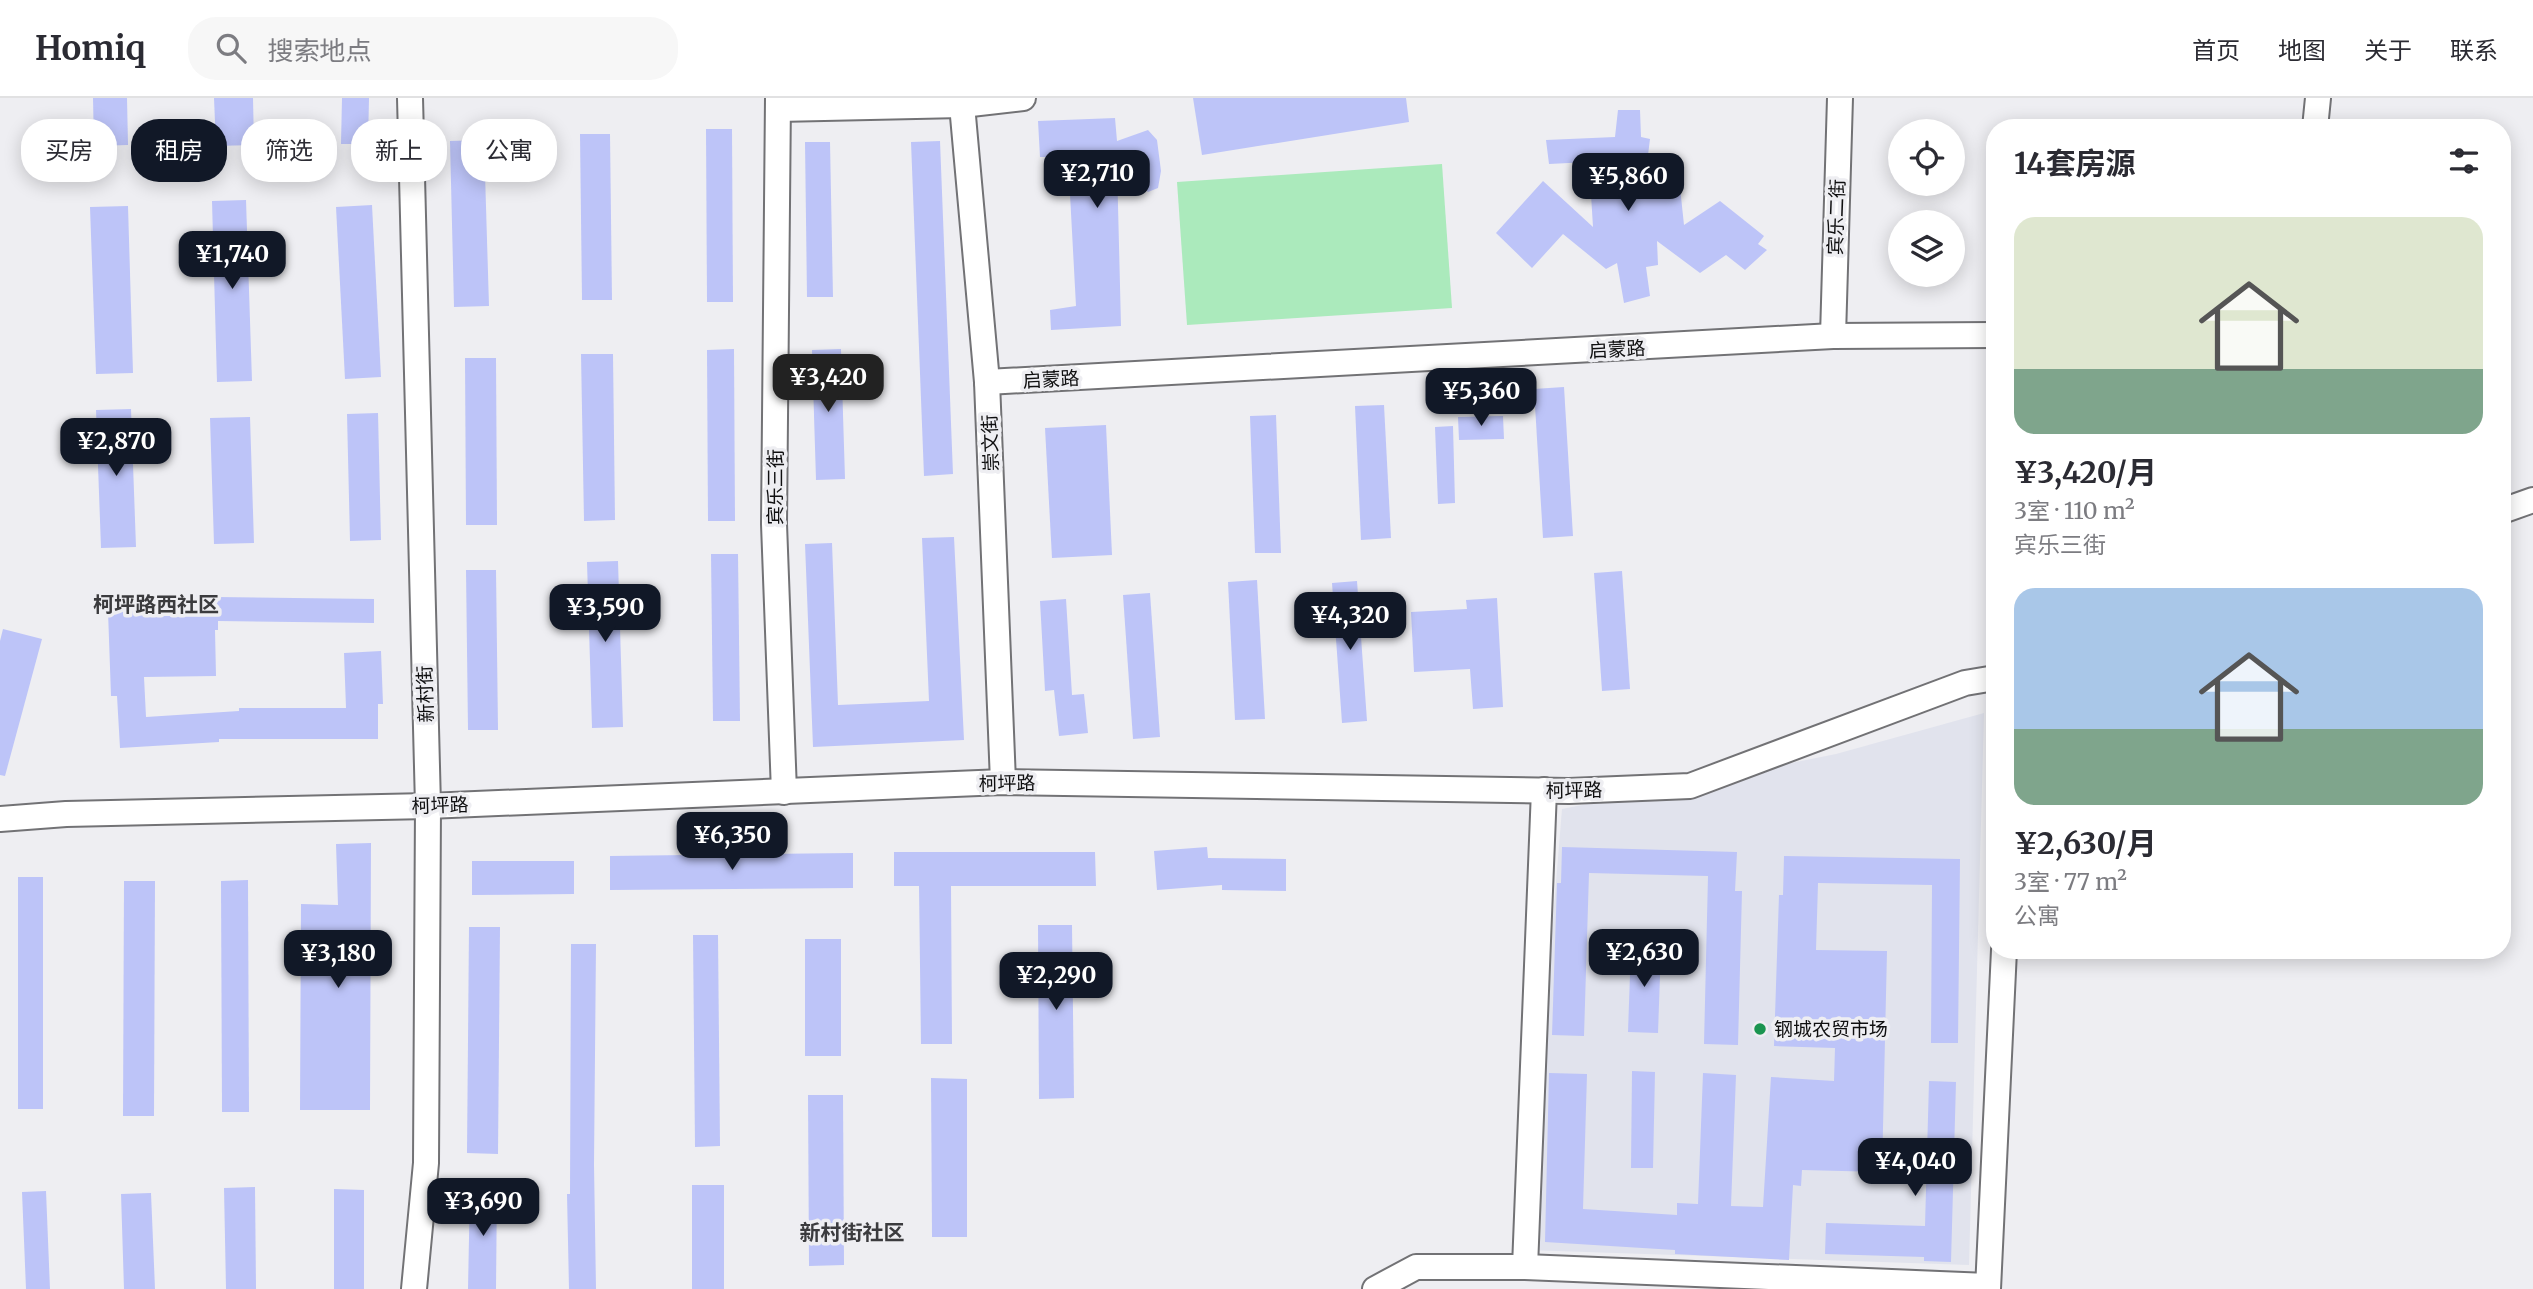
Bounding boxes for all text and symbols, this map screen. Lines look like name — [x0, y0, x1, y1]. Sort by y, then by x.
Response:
search box — [188, 17, 678, 80]
text: Homiq — [35, 28, 146, 69]
icon: search — [212, 29, 250, 67]
text: 搜索地点 — [268, 34, 372, 67]
text: 首页 — [2192, 35, 2240, 66]
text: 地图 — [2278, 35, 2326, 66]
text: 关于 — [2364, 35, 2412, 66]
text: 联系 — [2450, 35, 2498, 66]
chip: 买房 — [21, 119, 117, 182]
chip: 租房 — [131, 119, 227, 182]
chip: 筛选 — [241, 119, 337, 182]
chip: 新上 — [351, 119, 447, 182]
chip: 公寓 — [461, 119, 557, 182]
map controls — [1888, 119, 1965, 287]
button: locate — [1888, 119, 1965, 196]
icon: filters — [2445, 142, 2483, 180]
text: 14套房源 — [2014, 144, 2135, 182]
pin: ¥2,710 — [1040, 150, 1154, 210]
pin: ¥5,860 — [1571, 153, 1685, 213]
text: ¥2,710 — [1060, 158, 1134, 187]
text: ¥5,860 — [1588, 161, 1668, 190]
street label: 宾乐二街 — [1823, 179, 1849, 255]
button: layers — [1888, 210, 1965, 287]
pin: ¥1,740 — [175, 232, 289, 291]
text: ¥1,740 — [195, 239, 269, 268]
icon: home — [2186, 263, 2312, 389]
street label: 启蒙路 — [1588, 336, 1646, 362]
pin: ¥3,420 — [771, 354, 885, 414]
text: ¥3,420 — [789, 362, 867, 391]
street label: 启蒙路 — [1022, 366, 1080, 392]
pin: ¥5,360 — [1424, 368, 1538, 428]
text: ¥5,360 — [1442, 376, 1520, 405]
street label: 崇文街 — [977, 414, 1003, 472]
pin: ¥2,870 — [59, 418, 173, 478]
text: ¥2,870 — [76, 426, 156, 455]
street label: 宾乐三街 — [763, 449, 787, 525]
text: ¥3,420/月 — [2014, 453, 2157, 491]
text: 3室 · 110 m² — [2014, 496, 2135, 525]
text: 宾乐三街 — [2014, 530, 2106, 559]
pin: ¥3,590 — [548, 584, 662, 644]
district label: 柯坪路西社区 — [93, 591, 219, 618]
text: ¥3,590 — [566, 592, 644, 621]
pin: ¥4,320 — [1293, 592, 1407, 652]
text: ¥4,320 — [1310, 600, 1390, 629]
icon: home — [2186, 634, 2312, 760]
street label: 新村街 — [412, 665, 438, 723]
street label: 柯坪路 — [978, 771, 1036, 795]
street label: 柯坪路 — [1545, 778, 1603, 802]
street label: 柯坪路 — [411, 792, 469, 818]
pin: ¥6,350 — [675, 812, 789, 872]
text: ¥6,350 — [693, 820, 771, 849]
text: ¥2,630/月 — [2014, 824, 2157, 862]
text: 3室 · 77 m² — [2014, 867, 2127, 896]
text: 公寓 — [2014, 901, 2060, 930]
pin: ¥3,180 — [281, 930, 395, 990]
pin: ¥2,630 — [1587, 930, 1701, 989]
text: ¥2,630 — [1605, 937, 1683, 966]
text: ¥3,180 — [300, 938, 376, 967]
pin: ¥2,290 — [999, 953, 1113, 1012]
text: ¥2,290 — [1016, 960, 1096, 989]
place label: 钢城农贸市场 — [1774, 1017, 1888, 1041]
marker: 钢城农贸市场 — [1752, 1021, 1768, 1037]
pin: ¥4,040 — [1858, 1138, 1972, 1198]
text: ¥4,040 — [1874, 1146, 1956, 1175]
pin: ¥3,690 — [426, 1178, 540, 1238]
text: ¥3,690 — [443, 1186, 523, 1215]
district label: 新村街社区 — [800, 1219, 905, 1246]

